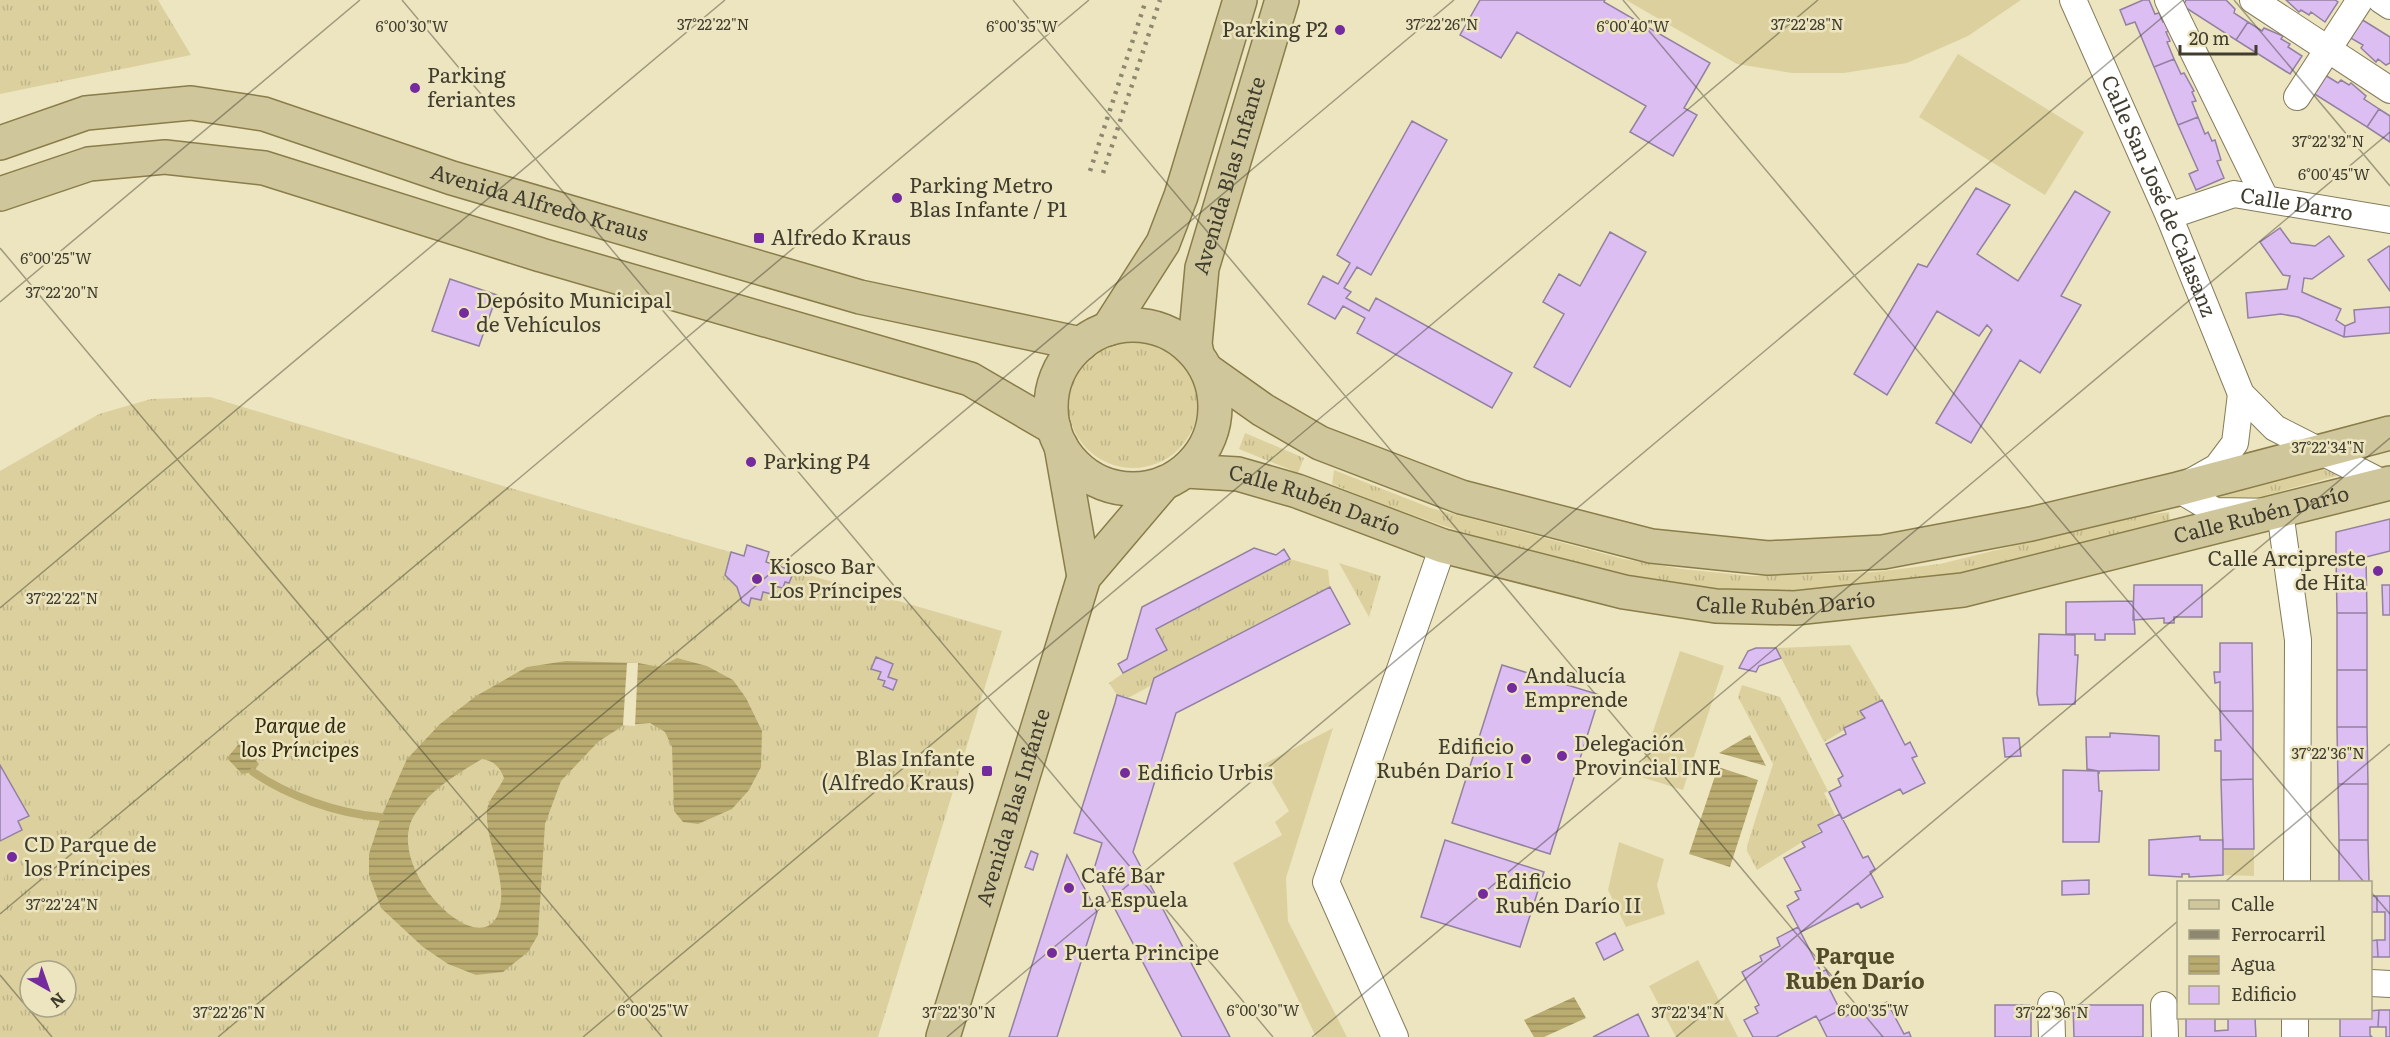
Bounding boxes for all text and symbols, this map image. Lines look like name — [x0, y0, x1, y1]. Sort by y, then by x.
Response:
text: 37°22'22"N — [677, 12, 749, 35]
place label: Parking P2 — [1222, 12, 1328, 43]
text: 37°22'26"N — [1406, 12, 1478, 35]
text: 37°22'28"N — [1770, 12, 1844, 35]
text: 6°00'30"W — [376, 14, 449, 37]
text: 6°00'35"W — [986, 14, 1058, 37]
text: 6°00'40"W — [1597, 14, 1670, 37]
scale bar — [2180, 18, 2256, 56]
marker: Parking P2 — [1333, 23, 1347, 37]
text: 20 m — [2189, 24, 2230, 51]
place label: Parking feriantes — [427, 58, 515, 113]
street label: Calle San José de Calasanz — [2095, 69, 2226, 321]
street label: Avenida Blas Infante — [1183, 72, 1271, 278]
marker: Parking feriantes — [408, 81, 422, 95]
text: 37°22'32"N — [2292, 129, 2364, 152]
street label: Avenida Alfredo Kraus — [427, 154, 653, 248]
text: 6°00'45"W — [2298, 162, 2371, 185]
place label: Parking Metro Blas Infante / P1 — [909, 168, 1068, 223]
street label: Calle Darro — [2238, 177, 2356, 227]
marker: Parking Metro Blas Infante / P1 — [890, 191, 904, 205]
place label: Alfredo Kraus — [771, 220, 911, 251]
marker: Alfredo Kraus — [752, 231, 766, 245]
text: 6°00'25"W — [20, 246, 92, 269]
text: 37°22'20"N — [25, 280, 99, 303]
place label: Depósito Municipal de Vehículos — [476, 283, 671, 338]
marker: Depósito Municipal de Vehículos — [457, 306, 471, 320]
text: 37°22'34"N — [2291, 435, 2365, 458]
place label: Parking P4 — [763, 444, 871, 475]
marker: Parking P4 — [744, 455, 758, 469]
street label: Calle Rubén Darío — [1228, 456, 1406, 542]
street label: Calle Rubén Darío — [2170, 476, 2352, 550]
place label: Calle Arcipreste de Hita — [2207, 541, 2367, 596]
place label: Kiosco Bar Los Príncipes — [769, 549, 902, 604]
marker: Calle Arcipreste de Hita — [2371, 564, 2385, 578]
marker: Kiosco Bar Los Príncipes — [750, 572, 764, 586]
street label: Calle Rubén Darío — [1694, 582, 1877, 621]
text: 37°22'22"N — [26, 586, 98, 609]
place label: Andalucía Emprende — [1524, 658, 1628, 713]
marker: Andalucía Emprende — [1505, 681, 1519, 695]
street label: Avenida Blas Infante — [966, 704, 1056, 909]
park label: Parque de los Príncipes — [241, 708, 359, 763]
place label: Delegación Provincial INE — [1574, 726, 1721, 781]
place label: Edificio Rubén Darío I — [1376, 729, 1514, 784]
place label: Blas Infante (Alfredo Kraus) — [821, 741, 975, 796]
text: 37°22'36"N — [2291, 741, 2365, 764]
marker: Delegación Provincial INE — [1555, 749, 1569, 763]
marker: Edificio Rubén Darío I — [1519, 752, 1533, 766]
place label: Edificio Urbis — [1137, 755, 1273, 786]
marker: Blas Infante (Alfredo Kraus) — [980, 764, 994, 778]
marker: Edificio Urbis — [1118, 766, 1132, 780]
place label: CD Parque de los Príncipes — [24, 827, 157, 882]
marker: CD Parque de los Príncipes — [5, 850, 19, 864]
place label: Café Bar La Espuela — [1081, 858, 1189, 913]
place label: Edificio Rubén Darío II — [1495, 864, 1642, 919]
marker: Café Bar La Espuela — [1062, 881, 1076, 895]
legend — [2177, 881, 2372, 1019]
marker: Edificio Rubén Darío II — [1476, 887, 1490, 901]
text: Calle — [2231, 890, 2274, 917]
text: 37°22'24"N — [25, 892, 99, 915]
text: Ferrocarril — [2231, 920, 2325, 947]
place label: Puerta Principe — [1064, 935, 1219, 966]
district label: Parque Rubén Darío — [1785, 938, 1925, 996]
marker: Puerta Principe — [1045, 946, 1059, 960]
text: Agua — [2231, 950, 2276, 977]
north arrow — [18, 959, 78, 1019]
text: Edificio — [2231, 980, 2297, 1007]
text: N — [45, 988, 71, 1015]
text: 6°00'25"W — [617, 998, 689, 1021]
text: 6°00'30"W — [1227, 998, 1300, 1021]
text: 6°00'35"W — [1837, 998, 1909, 1021]
text: 37°22'26"N — [193, 1000, 265, 1023]
text: 37°22'30"N — [922, 1000, 996, 1023]
text: 37°22'34"N — [1651, 1000, 1725, 1023]
text: 37°22'36"N — [2015, 1000, 2089, 1023]

